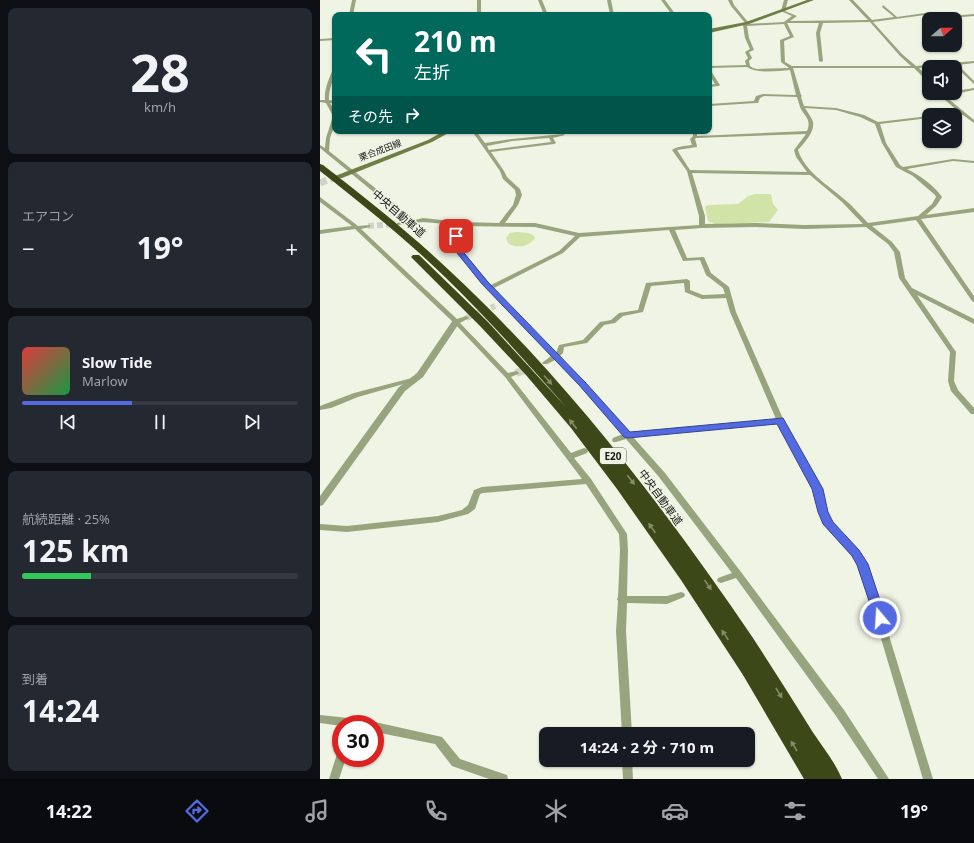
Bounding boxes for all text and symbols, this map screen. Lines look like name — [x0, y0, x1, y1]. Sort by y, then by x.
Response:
north arrow — [922, 12, 962, 52]
map controls — [922, 12, 962, 148]
text: 210 m — [414, 22, 497, 60]
icon: left — [348, 28, 400, 80]
text: 28 — [130, 36, 190, 107]
text: 左折 — [414, 60, 450, 84]
button: sound — [922, 60, 962, 100]
text: km/h — [144, 98, 176, 116]
icon: right — [401, 104, 423, 126]
text: その先 — [348, 106, 393, 126]
button: layers — [922, 108, 962, 148]
street label: 栗合成田線 — [357, 136, 404, 164]
street label: 中央自動車道 — [369, 186, 429, 240]
text: エアコン — [22, 207, 74, 225]
pin — [439, 219, 473, 253]
icon: arrive — [445, 225, 467, 247]
text: 19° — [136, 227, 184, 268]
text: − — [22, 233, 35, 263]
text: + — [285, 233, 298, 263]
text: Slow Tide — [82, 352, 152, 372]
text: Marlow — [82, 372, 128, 390]
one-way arrow — [544, 374, 553, 385]
icon: previous — [57, 411, 79, 433]
icon: pause — [149, 411, 171, 433]
icon: next — [241, 411, 263, 433]
one-way arrow — [569, 419, 578, 430]
road number: E20 — [600, 448, 626, 464]
street label: 中央自動車道 — [636, 466, 686, 528]
one-way arrow — [627, 474, 636, 485]
text: 航続距離 · 25% — [22, 510, 110, 528]
one-way arrow — [648, 523, 656, 533]
text: 125 km — [22, 530, 129, 571]
one-way arrow — [704, 580, 712, 590]
position arrow — [859, 597, 901, 639]
one-way arrow — [721, 630, 729, 640]
text: 到着 — [22, 670, 48, 688]
one-way arrow — [776, 687, 783, 699]
text: 14:24 — [22, 690, 99, 731]
speed limit sign: 30 — [332, 715, 384, 767]
text: 14:24 · 2 分 · 710 m — [580, 737, 714, 757]
one-way arrow — [790, 740, 797, 752]
icon: directions — [183, 797, 211, 825]
icon: music — [303, 797, 331, 825]
icon: phone — [422, 797, 450, 825]
icon: climate — [542, 797, 570, 825]
icon: car — [661, 797, 689, 825]
icon: filters — [781, 797, 809, 825]
text: 14:22 — [46, 799, 92, 823]
text: 19° — [900, 799, 928, 823]

